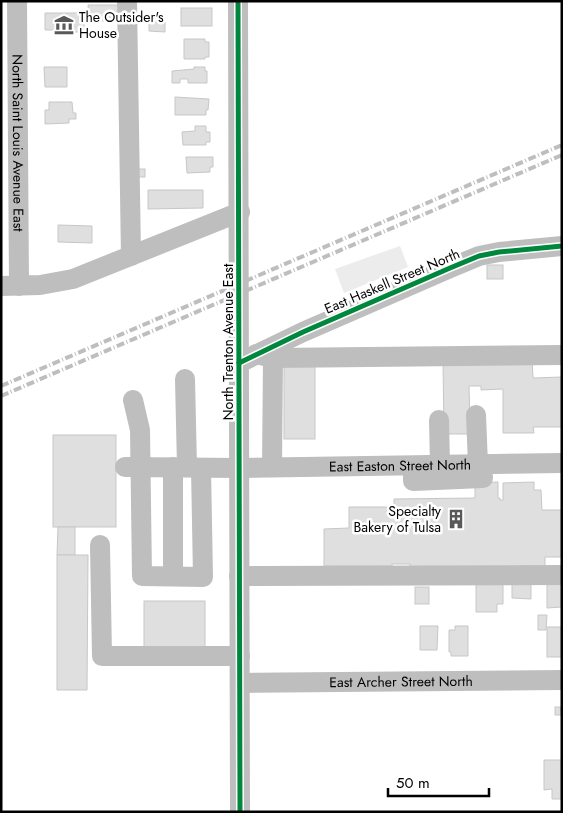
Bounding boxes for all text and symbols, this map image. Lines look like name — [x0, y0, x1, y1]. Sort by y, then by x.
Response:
place label: The Outsider's House — [79, 7, 164, 43]
museum icon: The Outsider's House — [53, 14, 75, 36]
street label: North Saint Louis Avenue East — [7, 54, 29, 232]
street label: East Haskell Street North — [321, 243, 463, 319]
street label: North Trenton Avenue East — [218, 263, 238, 420]
street label: East Easton Street North — [329, 454, 471, 477]
place label: Specialty Bakery of Tulsa — [354, 501, 442, 537]
building icon: Specialty Bakery of Tulsa — [445, 508, 467, 530]
street label: East Archer Street North — [329, 671, 473, 692]
scale bar — [388, 766, 489, 798]
text: 50 m — [396, 772, 430, 794]

